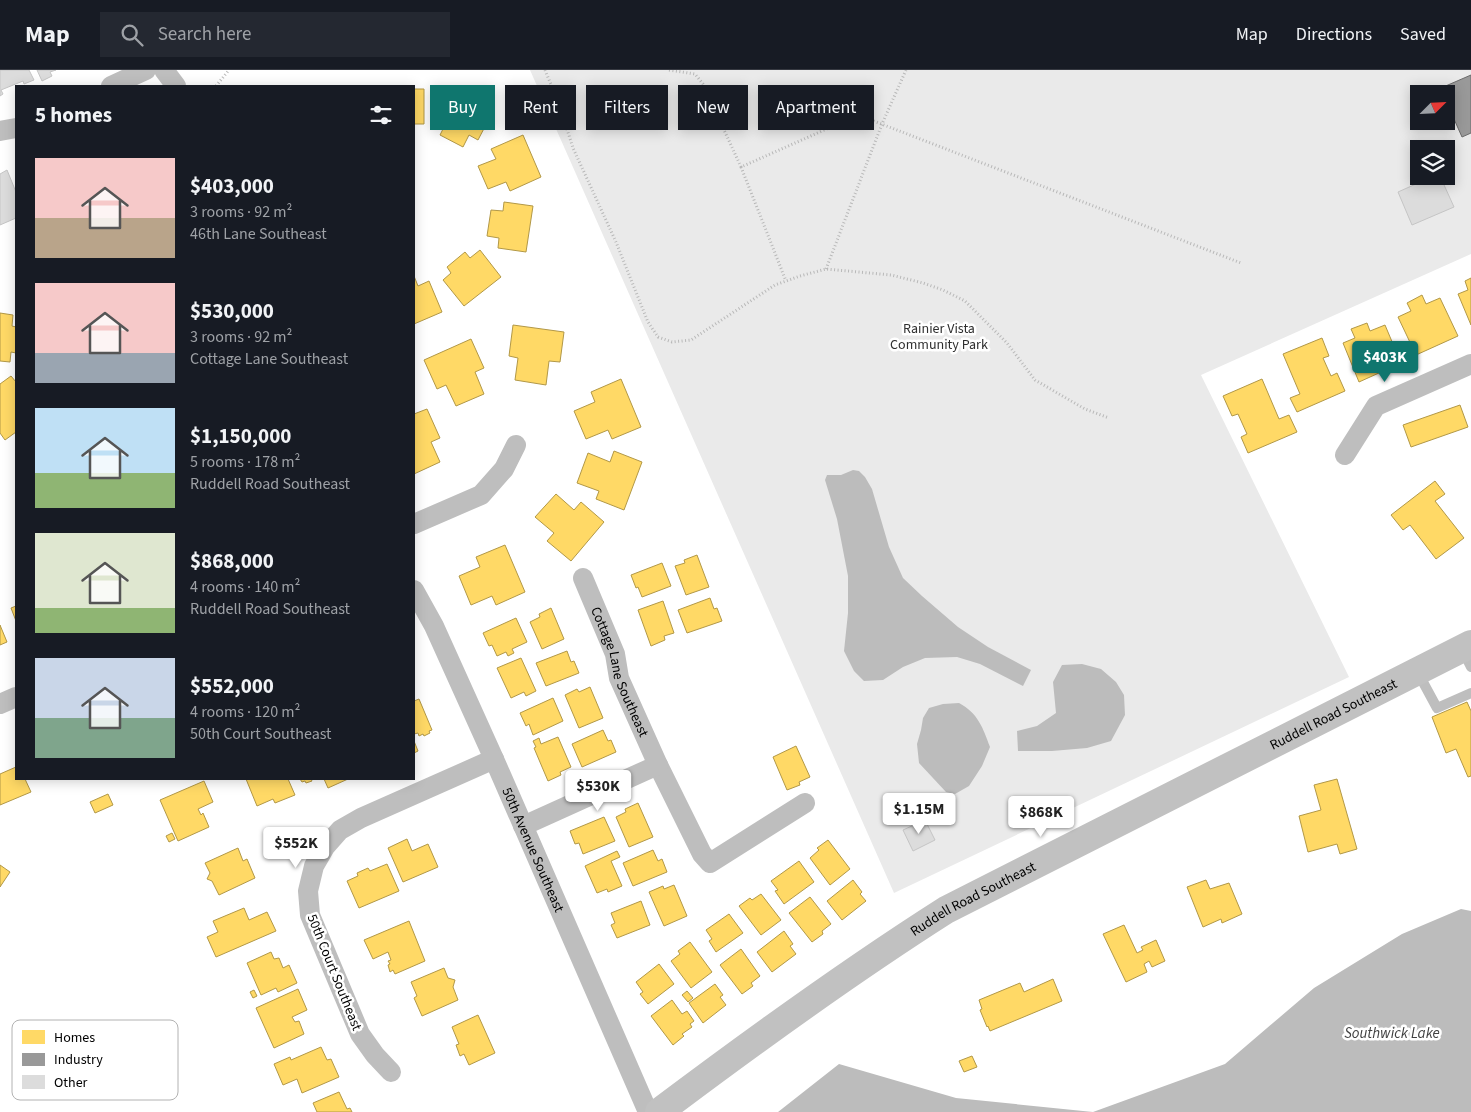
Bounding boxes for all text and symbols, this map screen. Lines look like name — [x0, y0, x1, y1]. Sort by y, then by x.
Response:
search box — [100, 12, 450, 57]
text: Map — [25, 17, 70, 52]
icon: search — [118, 21, 146, 49]
text: Search here — [158, 21, 251, 48]
text: Map — [1236, 22, 1268, 47]
text: Directions — [1296, 22, 1372, 47]
text: Saved — [1400, 22, 1446, 47]
chip: Buy — [430, 85, 495, 130]
chip: Rent — [505, 85, 576, 130]
chip: Filters — [586, 85, 668, 130]
chip: New — [678, 85, 748, 130]
chip: Apartment — [758, 85, 874, 130]
north arrow — [1410, 85, 1455, 130]
map controls — [1410, 85, 1455, 185]
text: 5 homes — [35, 100, 112, 130]
icon: filters — [367, 101, 395, 129]
button: layers — [1410, 140, 1455, 185]
text: $403,000 — [190, 171, 274, 201]
icon: home — [75, 178, 135, 238]
text: 3 rooms · 92 m² — [190, 201, 292, 223]
text: 46th Lane Southeast — [190, 223, 327, 245]
text: $530,000 — [190, 296, 274, 326]
icon: home — [75, 303, 135, 363]
park label: Rainier Vista Community Park — [890, 319, 988, 355]
text: 3 rooms · 92 m² — [190, 326, 292, 348]
pin: $403K — [1350, 340, 1420, 383]
text: $403K — [1363, 346, 1407, 368]
text: Cottage Lane Southeast — [190, 348, 348, 370]
text: $1,150,000 — [190, 421, 291, 451]
icon: home — [75, 428, 135, 488]
text: 5 rooms · 178 m² — [190, 451, 300, 473]
text: Ruddell Road Southeast — [190, 473, 350, 495]
text: $868,000 — [190, 546, 274, 576]
icon: home — [75, 553, 135, 613]
text: 4 rooms · 140 m² — [190, 576, 300, 598]
text: Ruddell Road Southeast — [190, 598, 350, 620]
street label: Cottage Lane Southeast — [585, 604, 653, 741]
text: $552,000 — [190, 671, 274, 701]
street label: Ruddell Road Southeast — [1267, 674, 1401, 755]
icon: home — [75, 678, 135, 738]
text: 4 rooms · 120 m² — [190, 701, 300, 723]
text: 50th Court Southeast — [190, 723, 332, 745]
pin: $530K — [563, 770, 633, 812]
text: $530K — [576, 775, 620, 797]
street label: 50th Avenue Southeast — [497, 784, 569, 916]
pin: $1.15M — [878, 792, 960, 835]
pin: $868K — [1006, 796, 1076, 838]
text: $1.15M — [894, 798, 944, 820]
text: $868K — [1019, 801, 1063, 823]
pin: $552K — [261, 826, 331, 869]
text: $552K — [274, 832, 318, 854]
street label: Ruddell Road Southeast — [907, 857, 1040, 942]
street label: 50th Court Southeast — [302, 911, 367, 1034]
legend — [12, 1020, 178, 1100]
water label: Southwick Lake — [1344, 1023, 1440, 1044]
text: Homes — [54, 1028, 95, 1048]
text: Industry — [54, 1050, 103, 1070]
text: Other — [54, 1073, 88, 1093]

